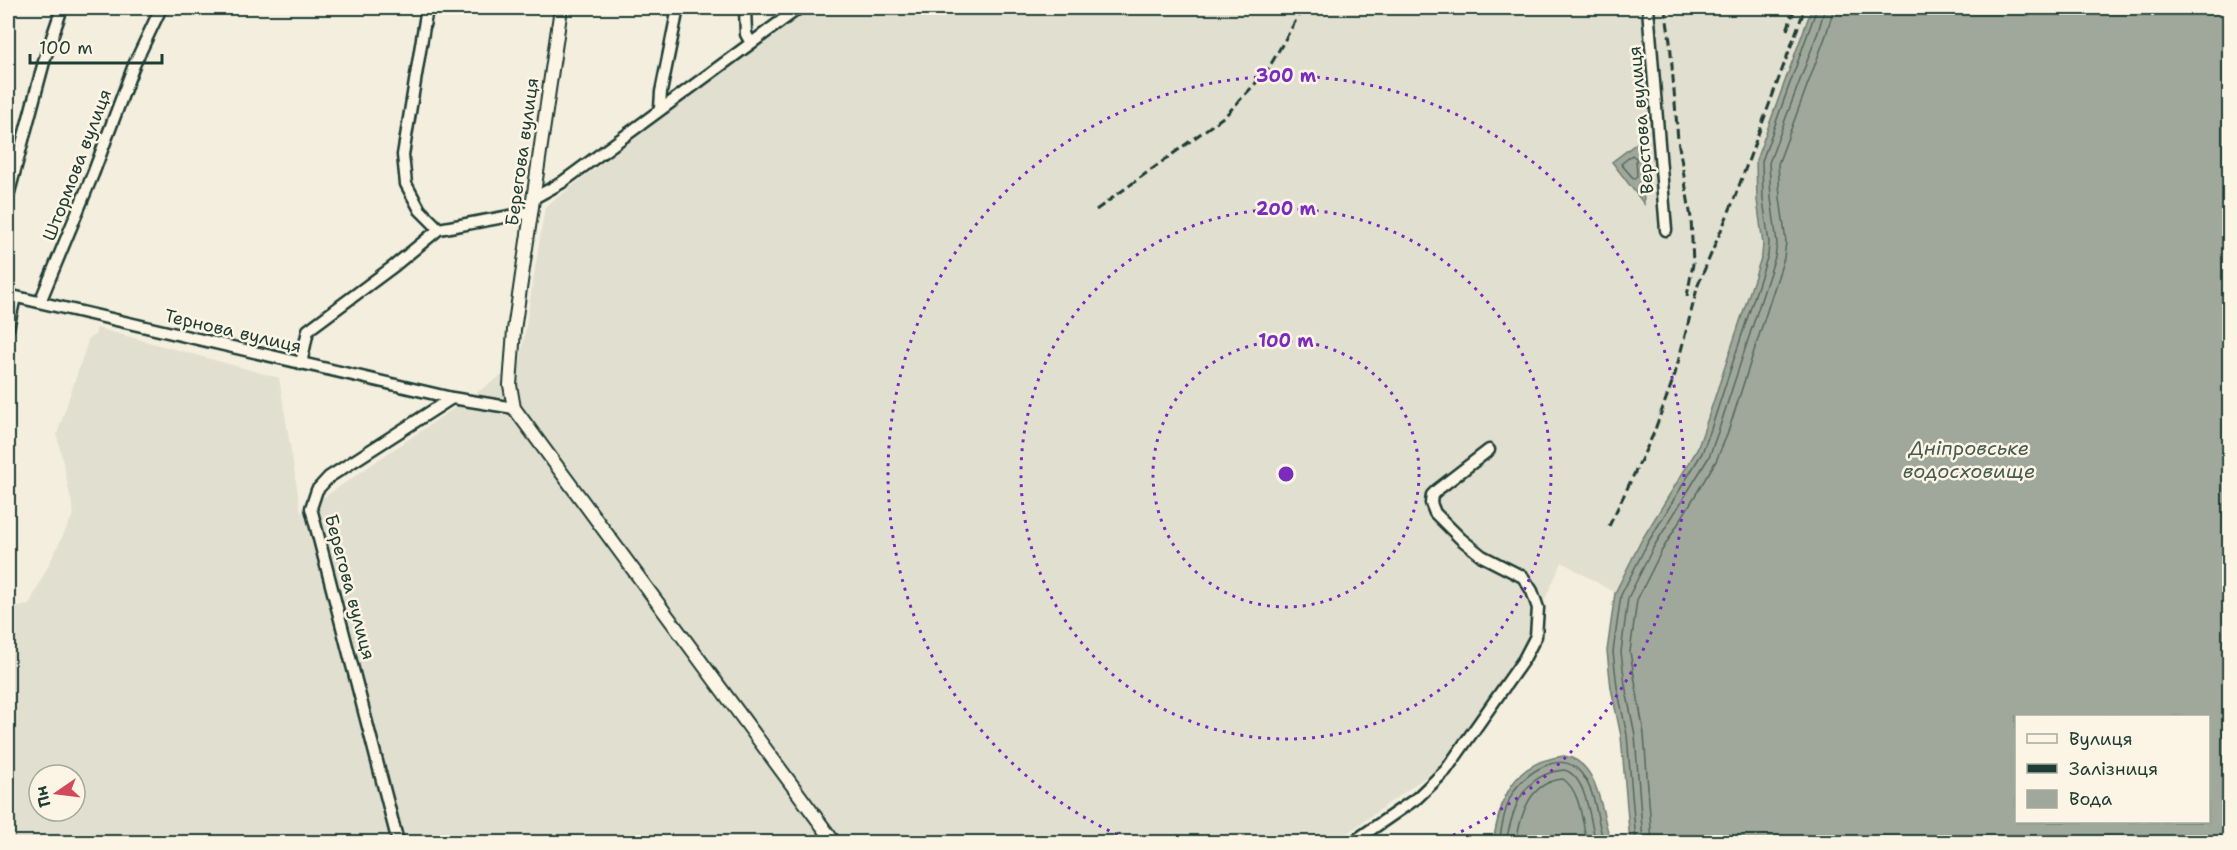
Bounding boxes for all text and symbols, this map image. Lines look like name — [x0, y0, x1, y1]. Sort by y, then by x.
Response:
scale bar — [30, 27, 162, 65]
text: 100 m — [39, 36, 93, 60]
street label: Верстова вулиця — [1623, 45, 1659, 195]
text: 300 m — [1256, 64, 1317, 88]
street label: Берегова вулиця — [500, 76, 544, 228]
street label: Штормова вулиця — [37, 86, 117, 244]
text: 200 m — [1256, 197, 1317, 221]
street label: Тернова вулиця — [162, 304, 304, 358]
text: 100 m — [1258, 329, 1314, 353]
water label: Дніпровське водосховище — [1903, 435, 2035, 484]
centre of rings — [1276, 464, 1296, 484]
street label: Берегова вулиця — [319, 512, 381, 662]
legend — [2015, 715, 2210, 823]
text: Вулиця — [2069, 727, 2133, 751]
text: Залізниця — [2069, 757, 2158, 781]
north arrow — [27, 763, 87, 823]
text: Пн — [30, 784, 56, 809]
text: Вода — [2069, 787, 2112, 811]

